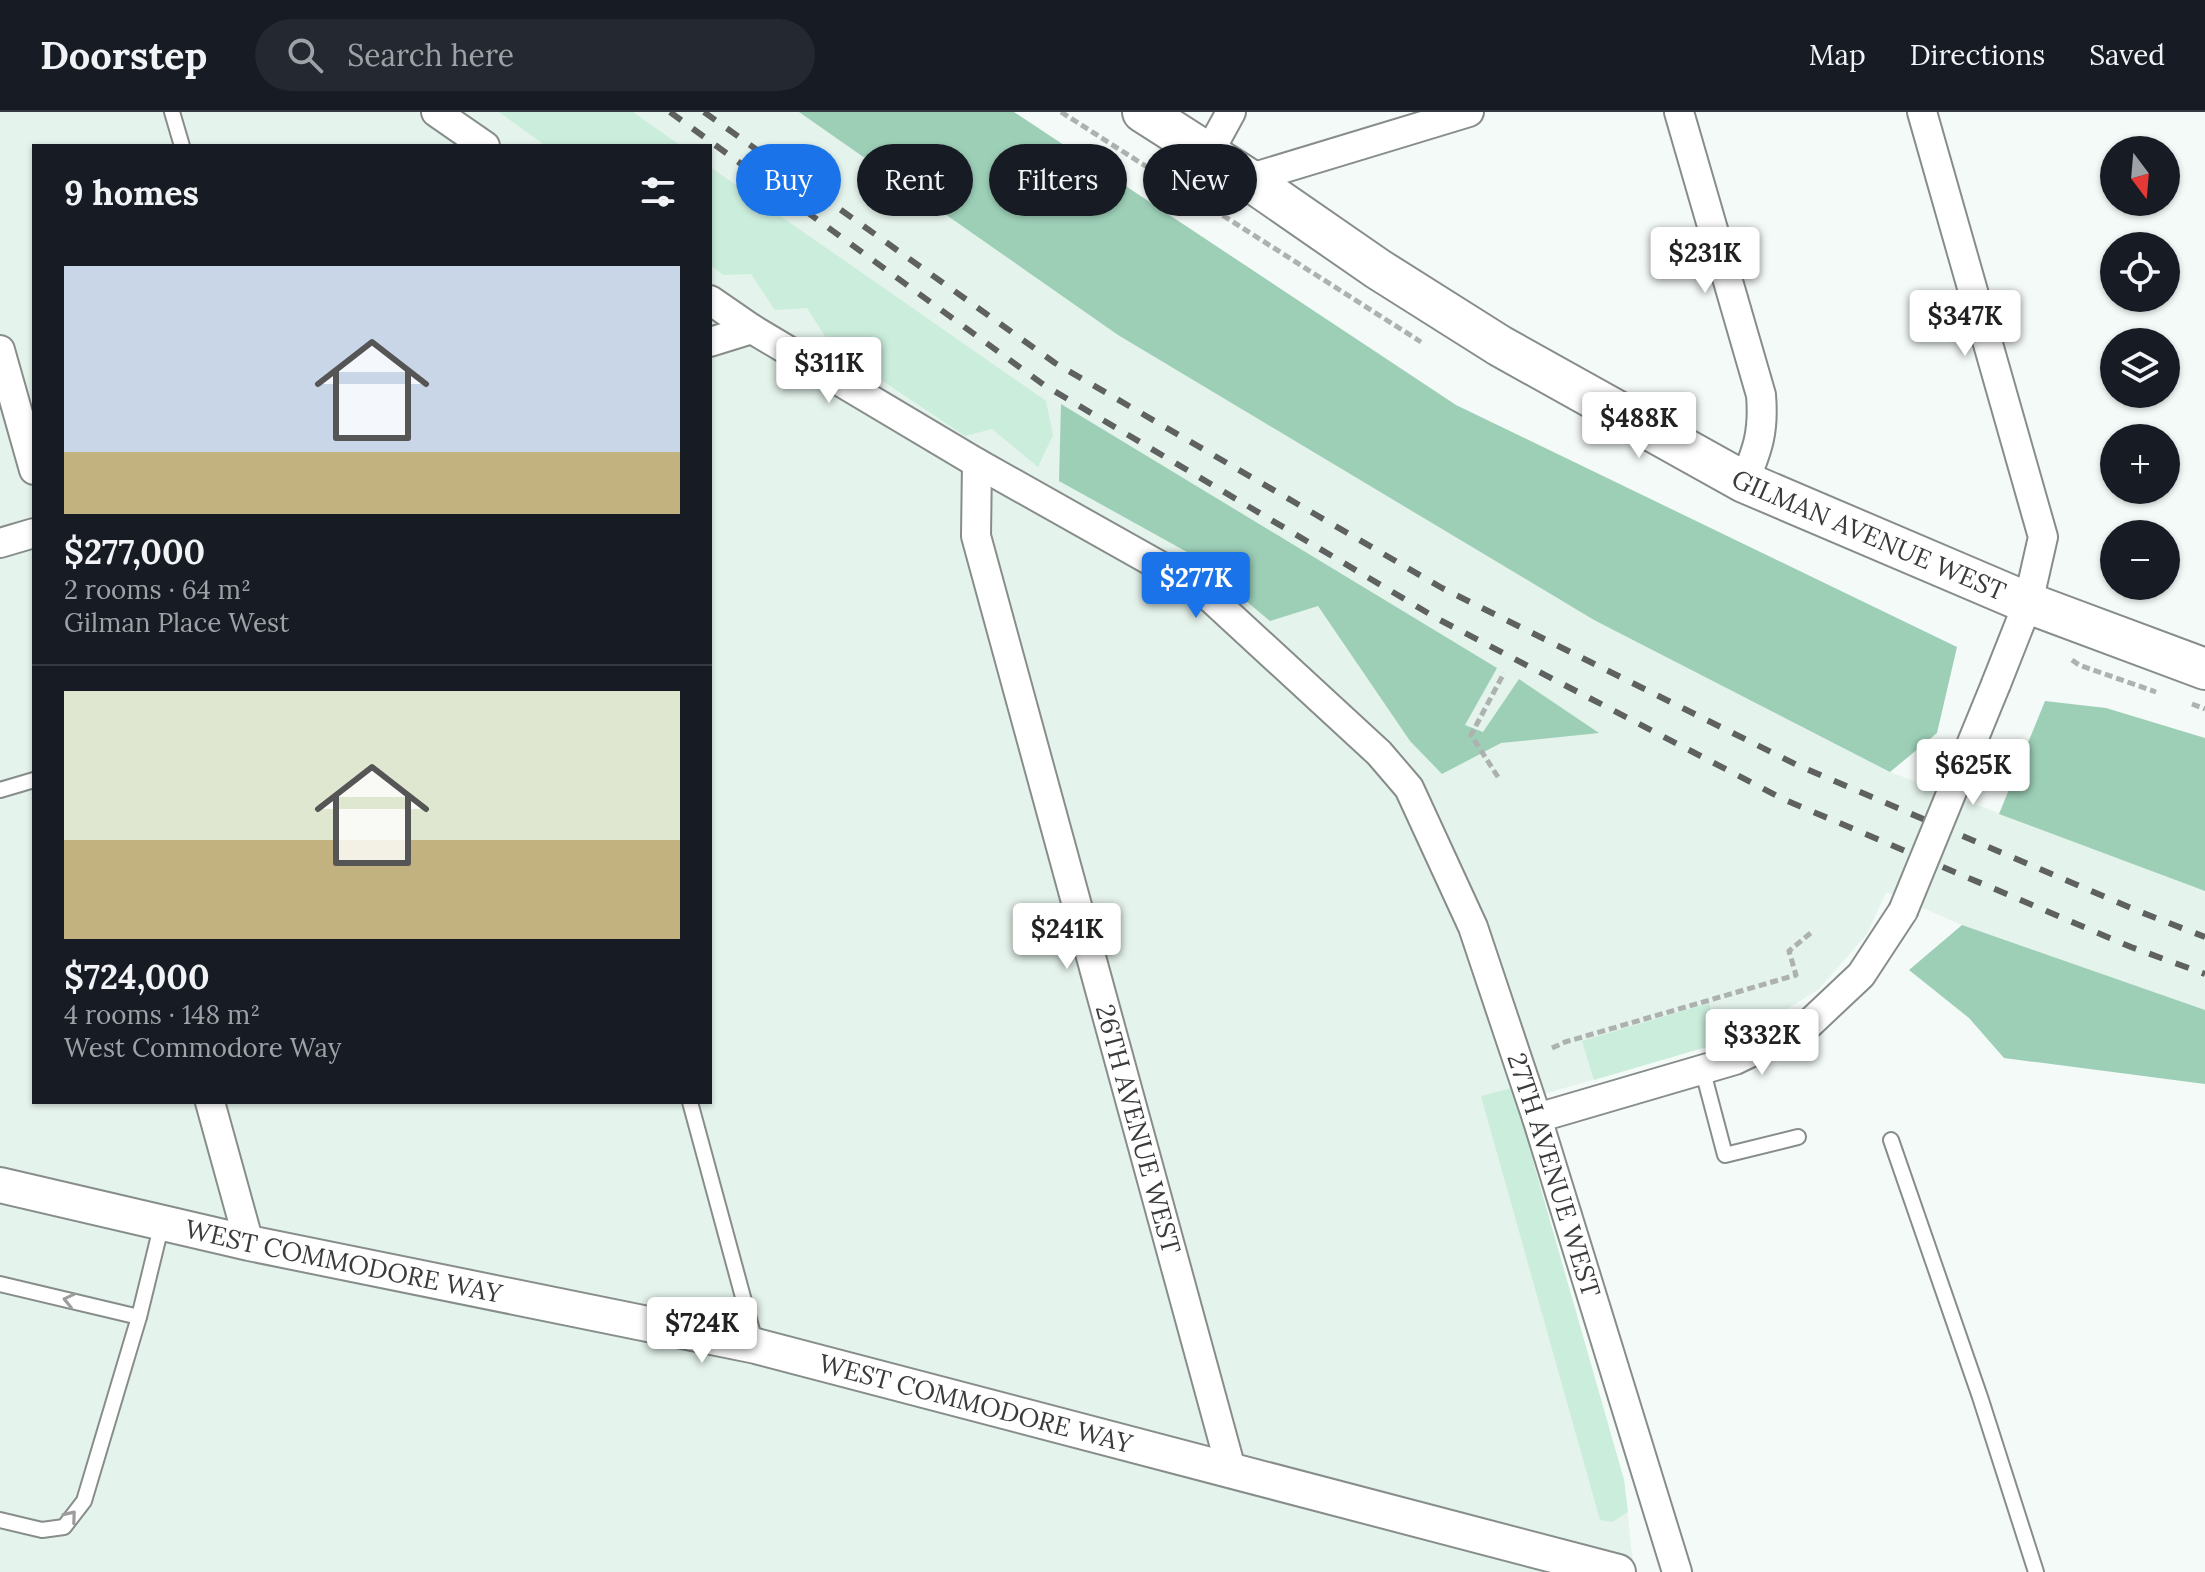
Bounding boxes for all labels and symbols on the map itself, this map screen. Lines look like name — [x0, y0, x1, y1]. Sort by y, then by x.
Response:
north arrow — [2100, 136, 2180, 216]
pin: $231K — [1649, 227, 1761, 295]
pin: $347K — [1909, 290, 2021, 358]
pin: $311K — [773, 337, 885, 405]
pin: $488K — [1583, 392, 1695, 460]
street label: GILMAN AVENUE WEST — [1726, 462, 2011, 608]
pin: $277K — [1140, 552, 1252, 620]
pin: $625K — [1917, 739, 2029, 807]
pin: $241K — [1011, 903, 1123, 971]
street label: 26TH AVENUE WEST — [1089, 1001, 1189, 1258]
pin: $332K — [1706, 1009, 1818, 1077]
street label: 27TH AVENUE WEST — [1500, 1049, 1608, 1301]
street label: WEST COMMODORE WAY — [182, 1212, 505, 1310]
one-way arrow — [63, 1293, 77, 1310]
pin: $724K — [646, 1297, 758, 1365]
street label: WEST COMMODORE WAY — [815, 1346, 1137, 1460]
one-way arrow — [62, 1511, 76, 1526]

